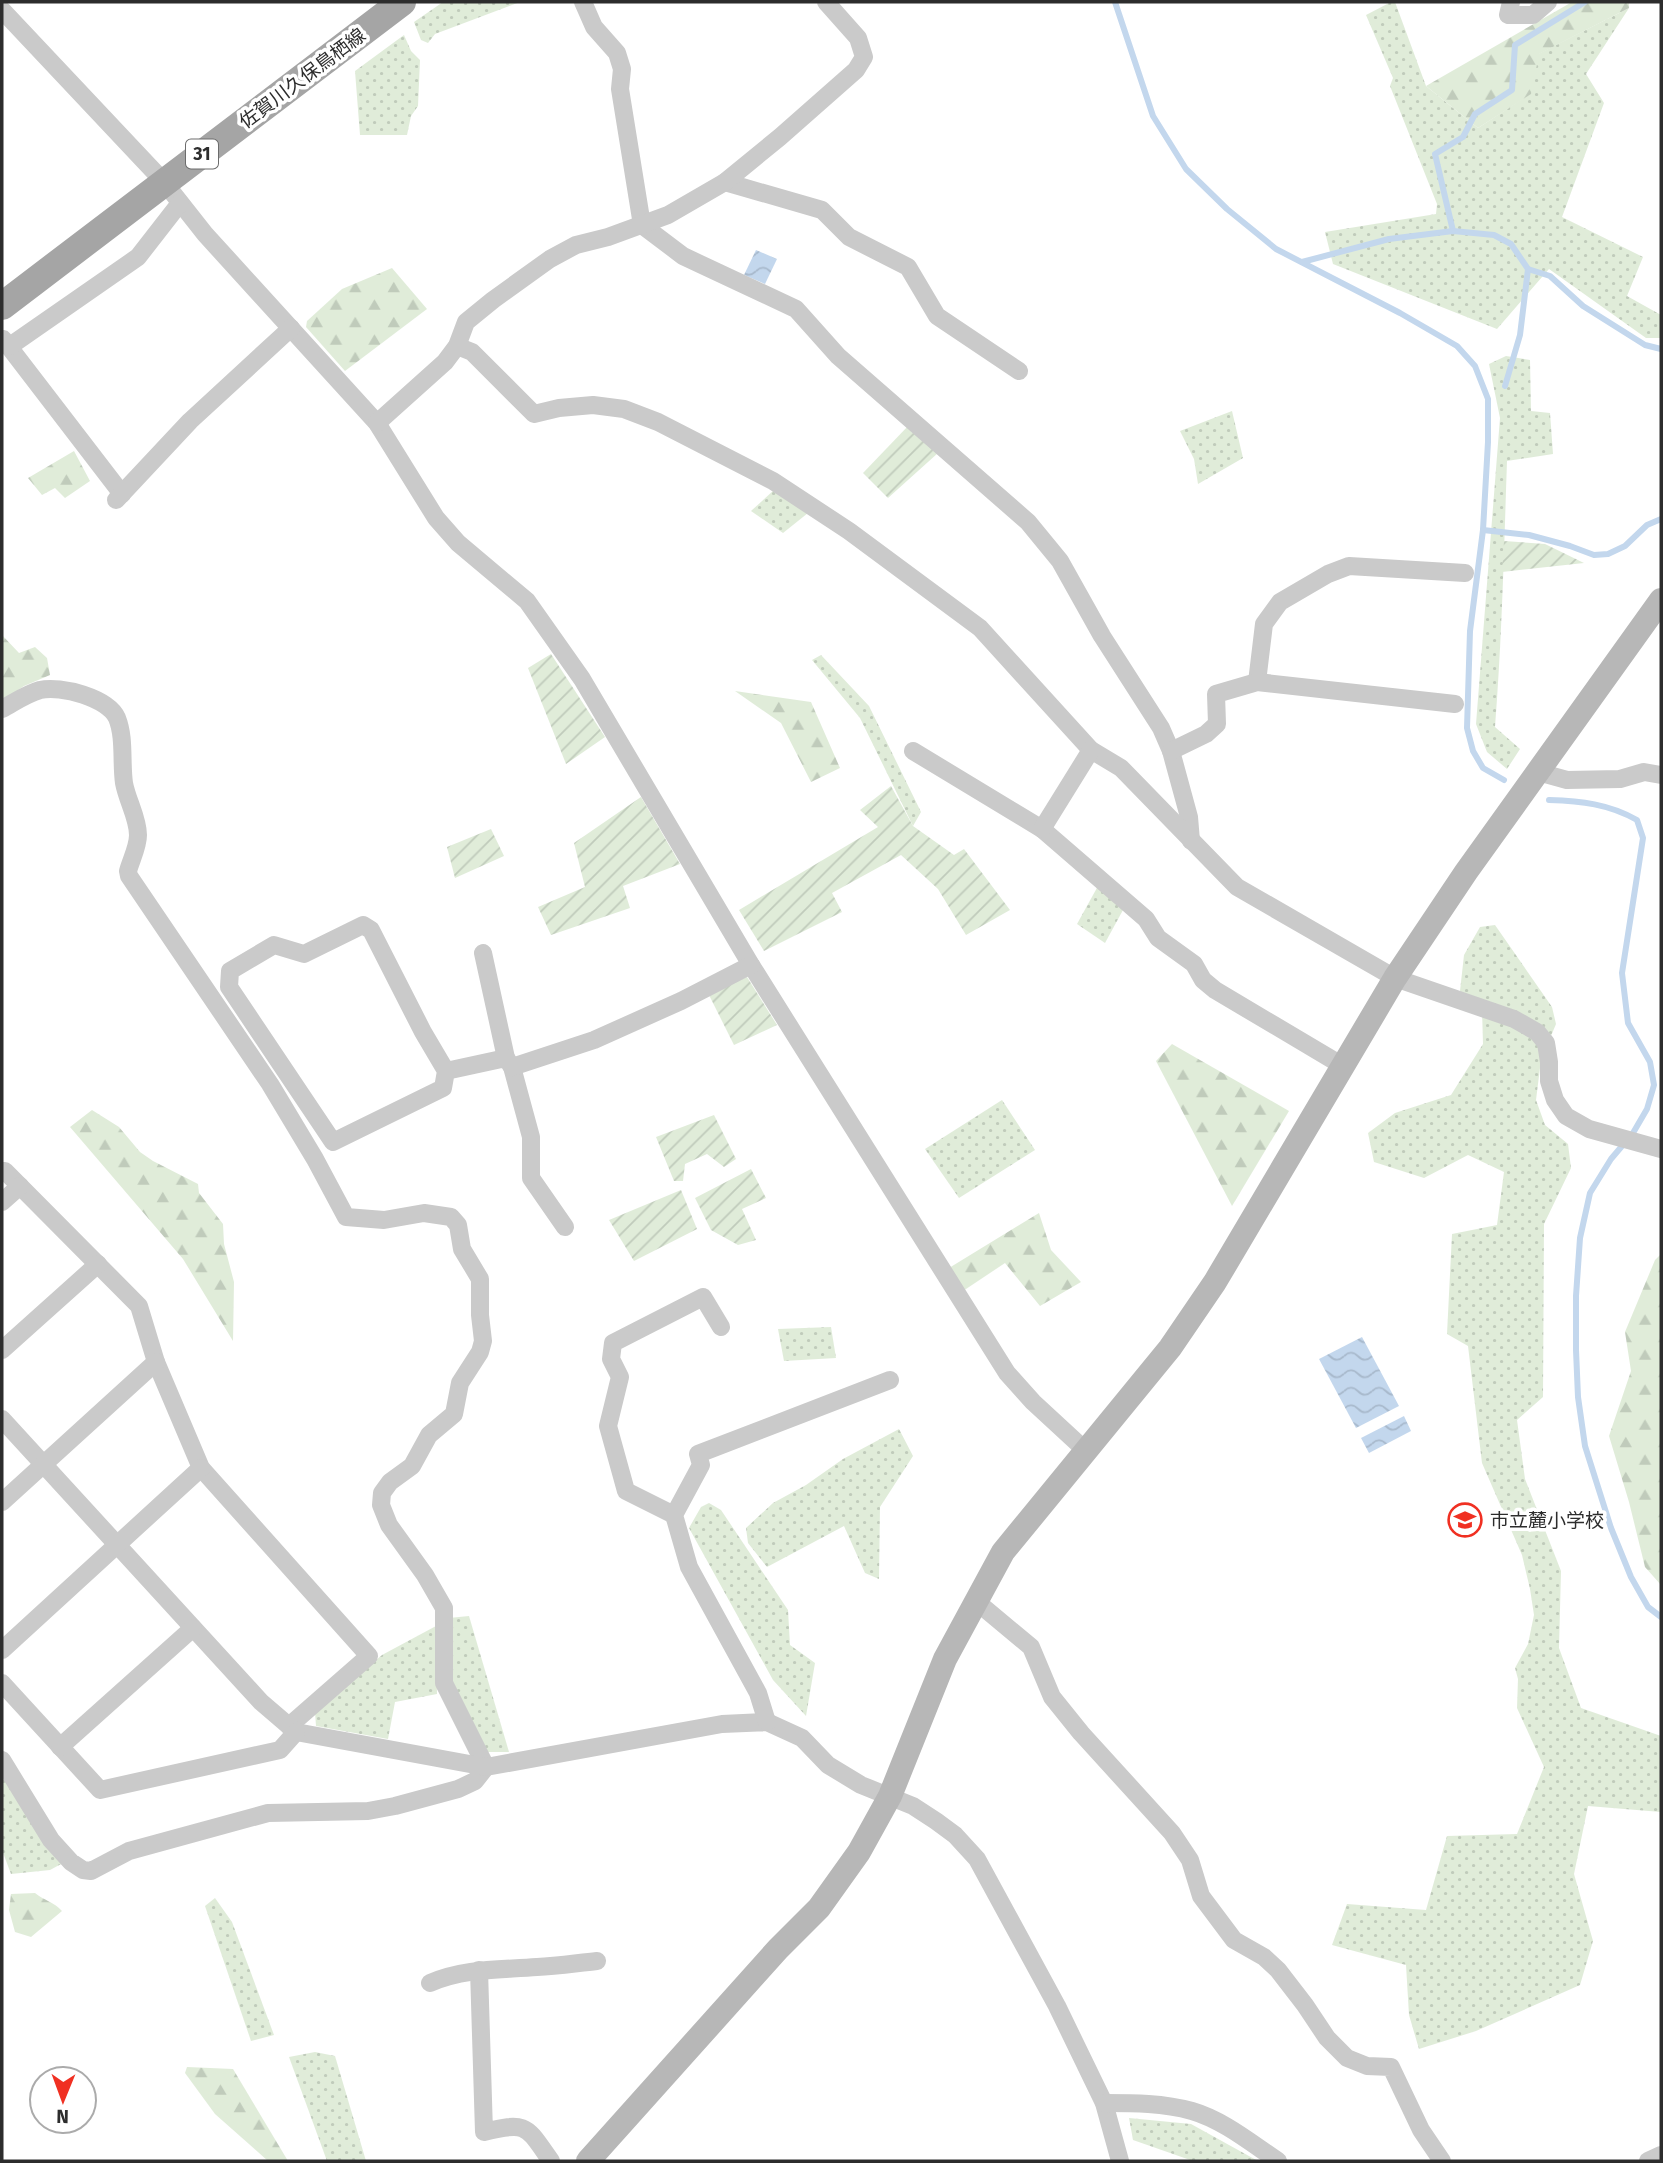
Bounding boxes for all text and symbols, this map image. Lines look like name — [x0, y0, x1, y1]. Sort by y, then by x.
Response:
street label: 佐賀川久保鳥栖線 — [235, 23, 370, 133]
road number: 31 — [186, 140, 218, 168]
school or university icon: 市立麓小学校 — [1446, 1501, 1484, 1539]
place label: 市立麓小学校 — [1490, 1509, 1604, 1532]
north arrow — [28, 2065, 98, 2135]
text: N — [56, 2105, 69, 2128]

